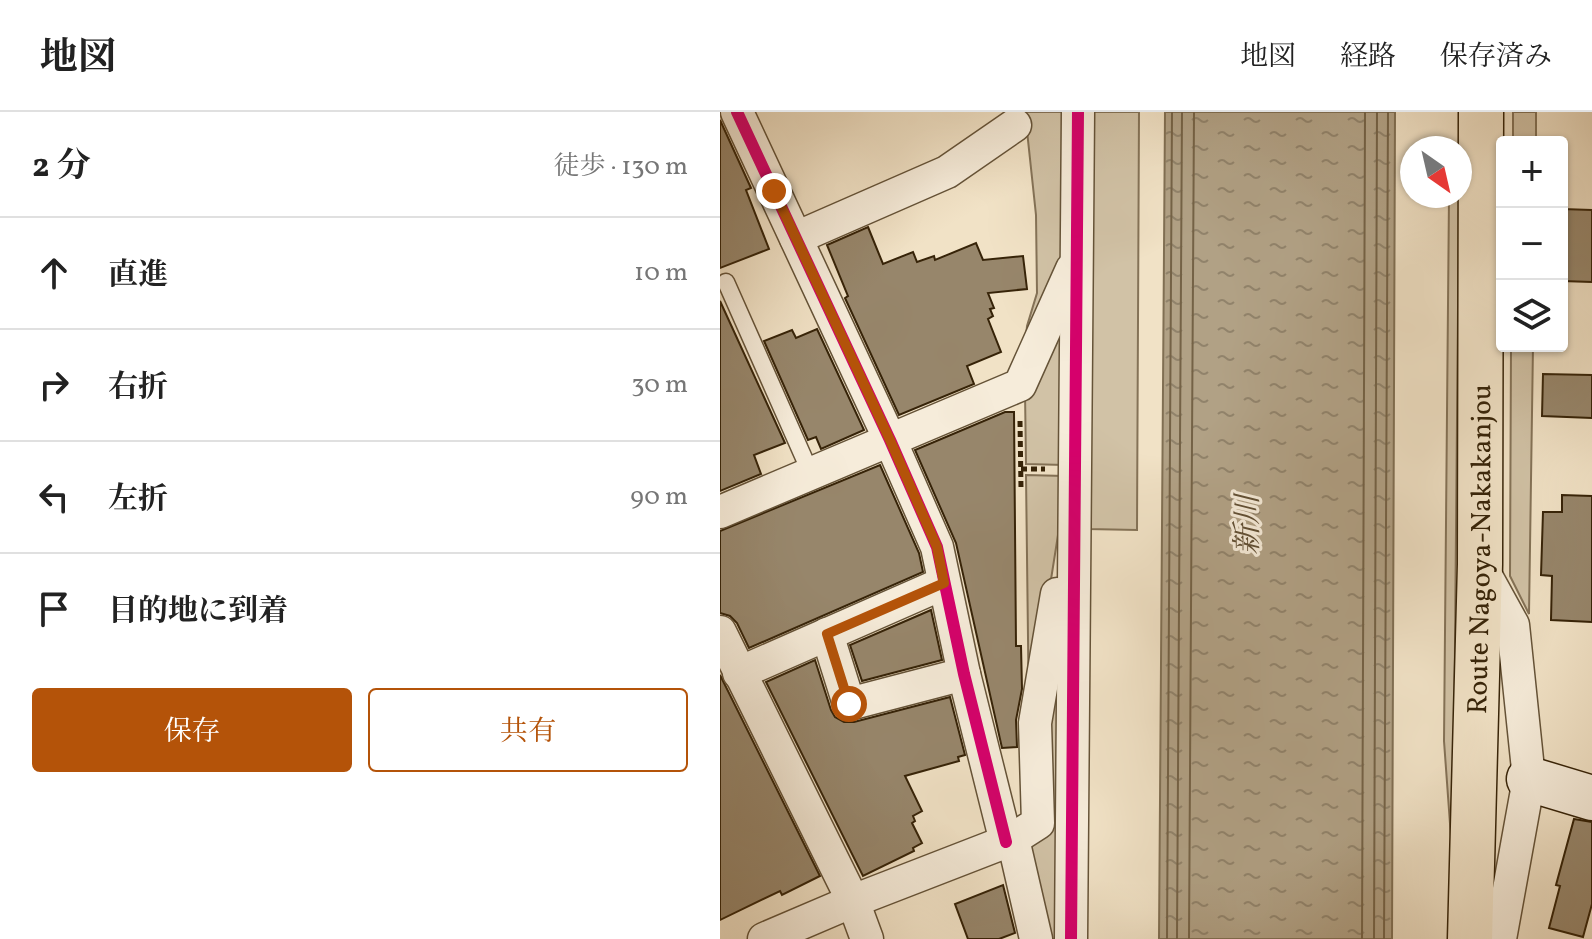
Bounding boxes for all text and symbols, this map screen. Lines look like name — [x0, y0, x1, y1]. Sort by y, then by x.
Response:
text: 地図 — [40, 33, 116, 86]
text: 地図 — [1240, 38, 1296, 77]
text: 経路 — [1340, 38, 1396, 77]
text: 保存済み — [1440, 38, 1552, 77]
north arrow — [1400, 136, 1472, 208]
map controls — [1496, 136, 1568, 352]
button: + — [1496, 136, 1568, 208]
text: 2 分 — [32, 144, 90, 191]
text: 徒歩 · 130 m — [554, 149, 688, 185]
route end — [756, 173, 792, 209]
button: − — [1496, 208, 1568, 280]
icon: ahead — [32, 251, 76, 295]
text: 直進 — [108, 255, 168, 297]
text: 10 m — [634, 255, 688, 291]
button: layers — [1496, 280, 1568, 352]
icon: right — [32, 363, 76, 407]
text: 右折 — [108, 367, 168, 409]
text: 30 m — [631, 367, 688, 403]
street label: Route Nagoya-Nakakanjou — [1459, 384, 1502, 715]
icon: left — [32, 475, 76, 519]
text: 左折 — [108, 479, 168, 521]
text: 90 m — [630, 479, 688, 515]
water label: 新川 — [1228, 492, 1270, 555]
icon: arrive — [32, 587, 76, 631]
text: 目的地に到着 — [108, 591, 288, 633]
route start — [831, 686, 867, 722]
button: 保存 — [32, 688, 352, 772]
button: 共有 — [368, 688, 688, 772]

